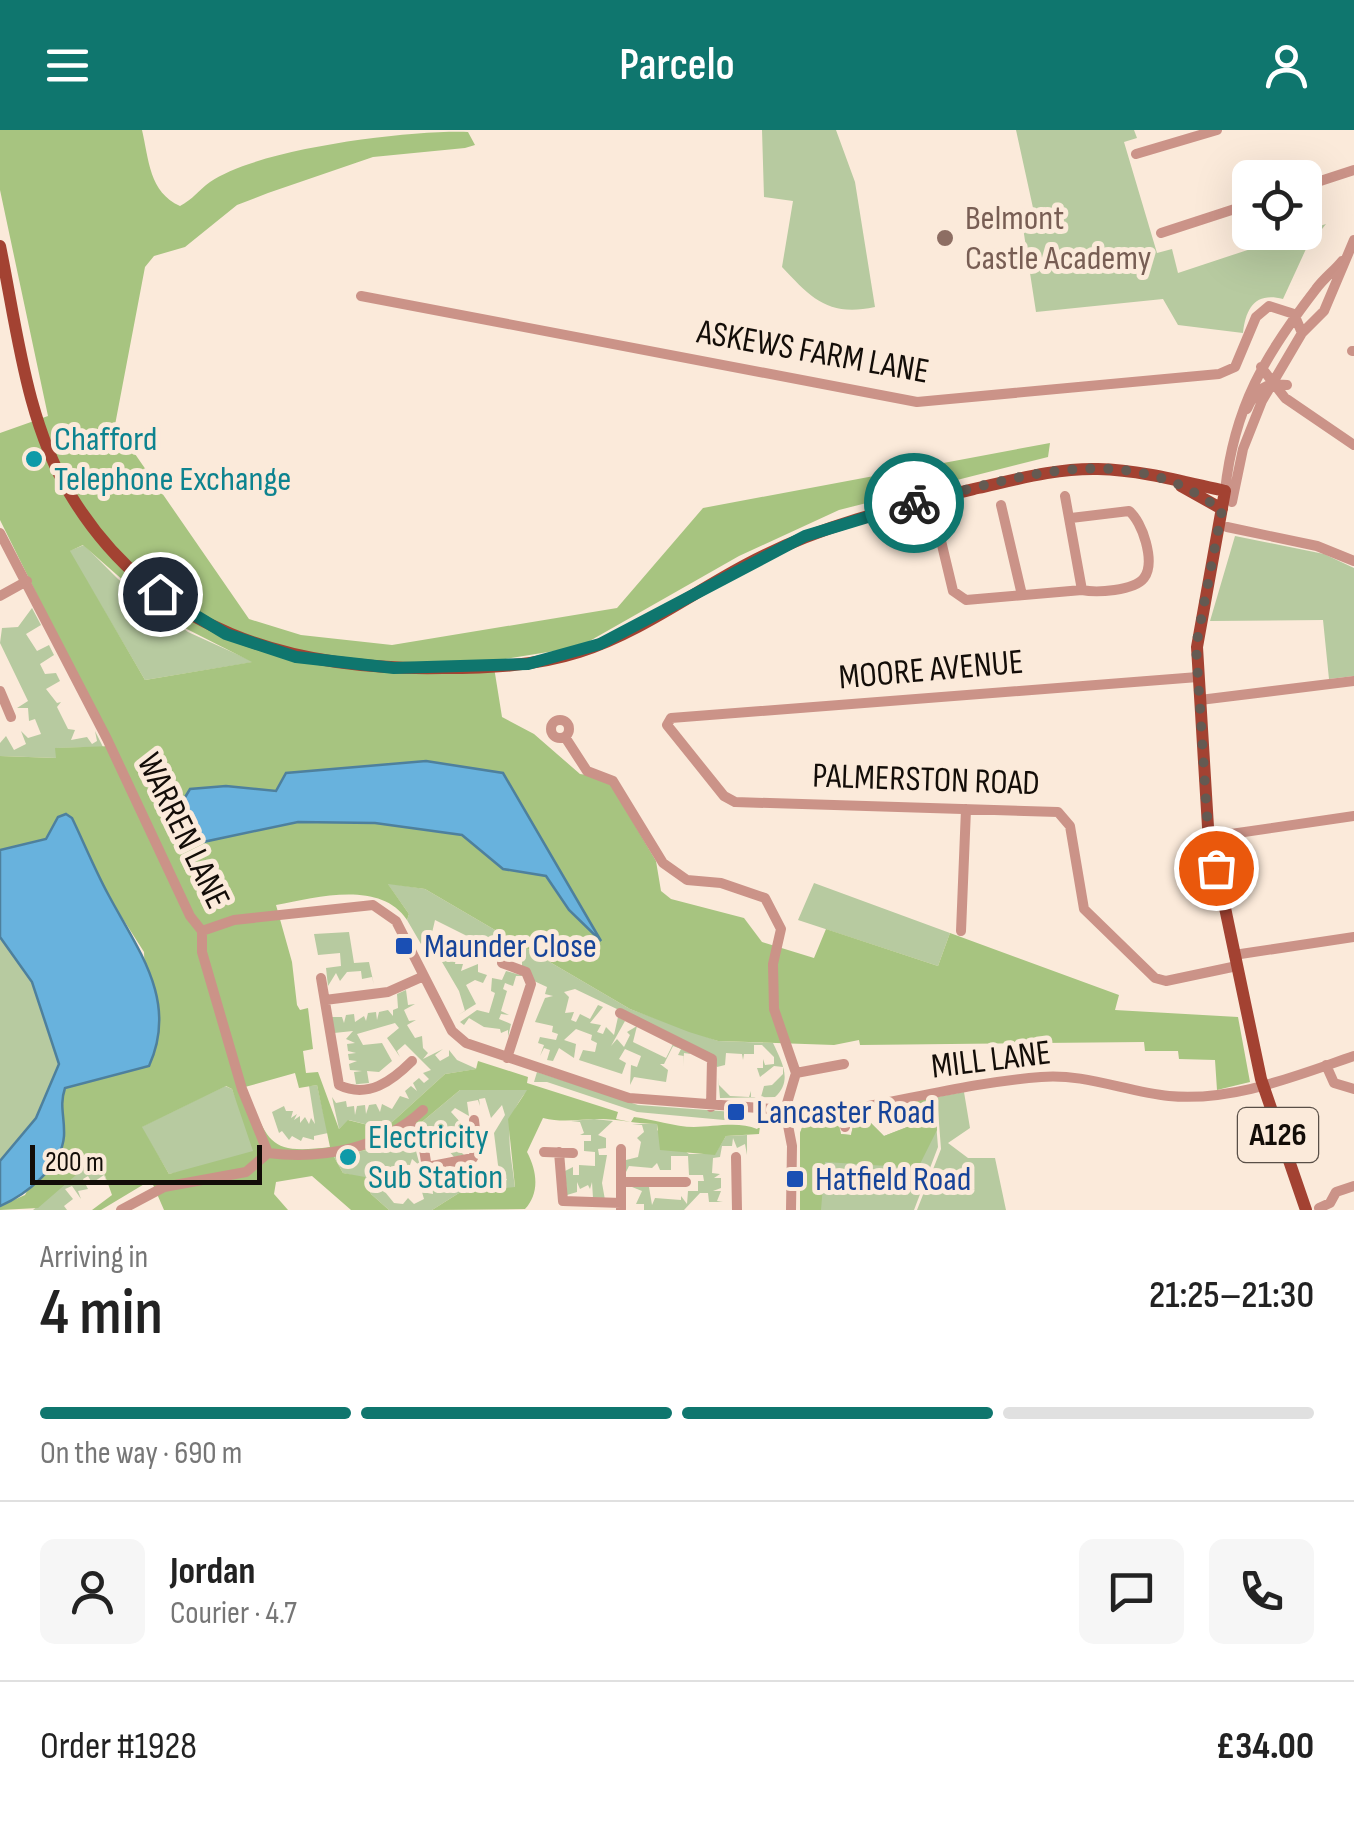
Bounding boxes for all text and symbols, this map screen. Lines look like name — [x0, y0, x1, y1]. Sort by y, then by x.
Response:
icon: menu — [40, 38, 95, 93]
text: Parcelo — [619, 38, 735, 93]
icon: person — [1259, 38, 1314, 93]
map controls — [1232, 160, 1322, 250]
button: locate — [1232, 160, 1322, 250]
place label: Belmont Castle Academy — [965, 197, 1151, 280]
marker: Belmont Castle Academy — [934, 227, 956, 249]
street label: ASKEWS FARM LANE — [693, 310, 932, 394]
place label: Chafford Telephone Exchange — [54, 418, 291, 501]
marker: Chafford Telephone Exchange — [23, 448, 45, 470]
courier — [864, 453, 964, 553]
icon: bike — [887, 476, 942, 531]
pin — [118, 552, 203, 637]
icon: home — [133, 567, 188, 622]
street label: MOORE AVENUE — [837, 641, 1025, 699]
street label: WARREN LANE — [127, 746, 239, 916]
street label: PALMERSTON ROAD — [812, 755, 1040, 805]
pin — [1174, 826, 1259, 911]
icon: bag — [1189, 841, 1244, 896]
place label: Maunder Close — [424, 925, 597, 968]
marker: Maunder Close — [393, 935, 415, 957]
street label: MILL LANE — [929, 1031, 1053, 1089]
place label: Lancaster Road — [756, 1091, 935, 1134]
marker: Lancaster Road — [725, 1101, 747, 1123]
road number: A126 — [1238, 1108, 1318, 1162]
place label: Electricity Sub Station — [368, 1116, 503, 1199]
scale bar — [30, 1140, 262, 1184]
text: 200 m — [45, 1146, 104, 1179]
marker: Electricity Sub Station — [337, 1146, 359, 1168]
place label: Hatfield Road — [815, 1158, 971, 1201]
marker: Hatfield Road — [784, 1168, 806, 1190]
text: Arriving in — [40, 1238, 148, 1277]
text: 21:25–21:30 — [1149, 1273, 1314, 1318]
text: 4 min — [40, 1275, 163, 1353]
text: On the way · 690 m — [40, 1434, 242, 1473]
button: person — [40, 1539, 145, 1644]
button: chat — [1079, 1539, 1184, 1644]
button: phone — [1209, 1539, 1314, 1644]
text: Jordan — [170, 1549, 255, 1594]
text: Courier · 4.7 — [170, 1594, 297, 1633]
text: Order #1928 — [40, 1724, 197, 1769]
text: £34.00 — [1216, 1724, 1314, 1769]

